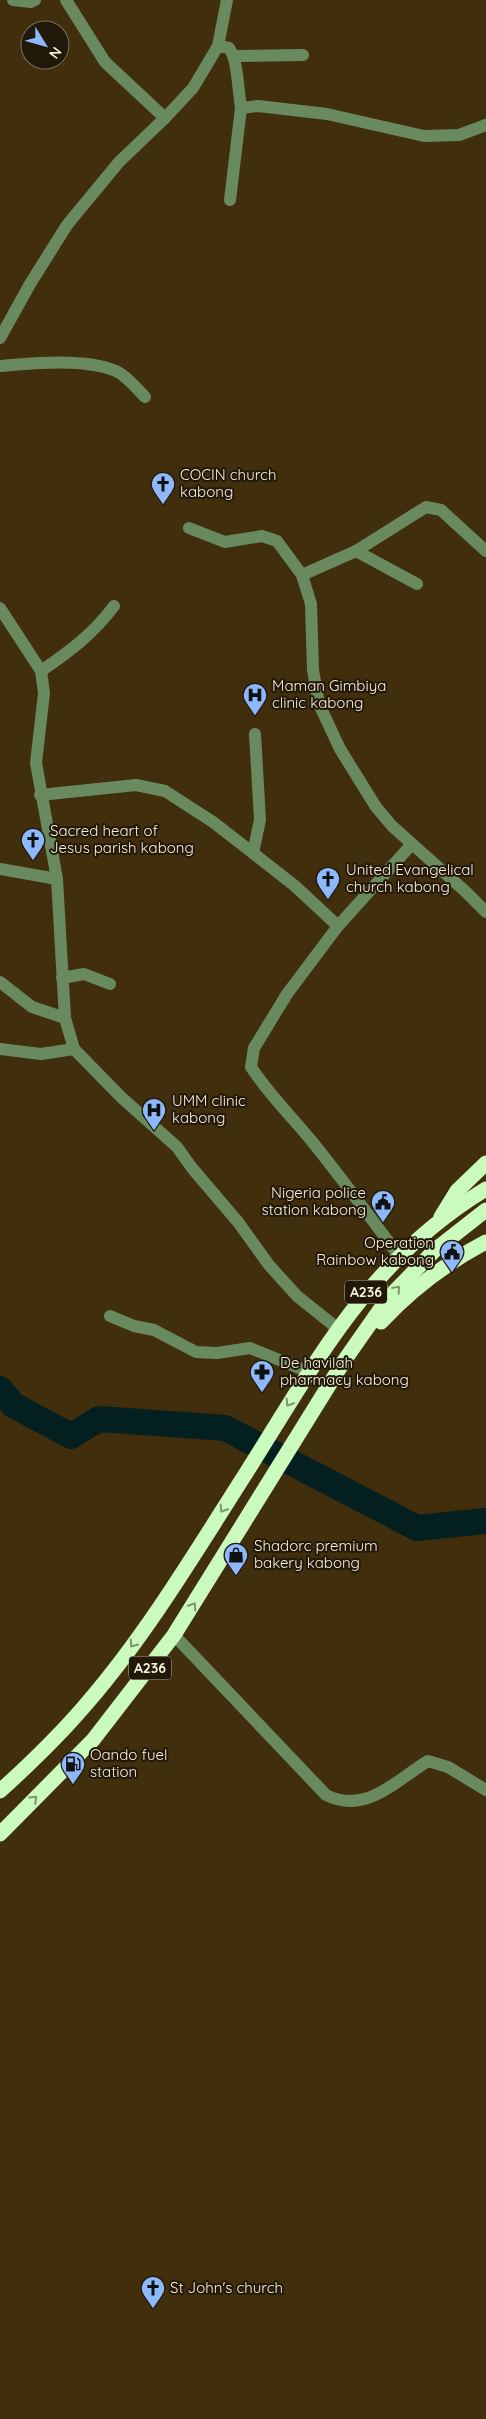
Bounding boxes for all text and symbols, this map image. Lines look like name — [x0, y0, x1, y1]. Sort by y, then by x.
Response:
north arrow — [20, 20, 70, 70]
text: N — [45, 43, 66, 62]
place label: COCIN church kabong — [180, 465, 276, 501]
church icon: COCIN church kabong — [150, 471, 176, 505]
place label: Maman Gimbiya clinic kabong — [272, 676, 386, 712]
hospital icon: Maman Gimbiya clinic kabong — [242, 682, 268, 716]
place label: Sacred heart of Jesus parish kabong — [50, 821, 194, 857]
church icon: Sacred heart of Jesus parish kabong — [20, 827, 46, 861]
place label: United Evangelical church kabong — [346, 860, 474, 896]
church icon: United Evangelical church kabong — [315, 866, 341, 900]
place label: UMM clinic kabong — [172, 1091, 246, 1127]
hospital icon: UMM clinic kabong — [141, 1097, 167, 1131]
place label: Nigeria police station kabong — [261, 1183, 366, 1219]
public building icon: Nigeria police station kabong — [370, 1189, 396, 1223]
place label: Operation Rainbow kabong — [316, 1233, 434, 1269]
public building icon: Operation Rainbow kabong — [439, 1239, 465, 1273]
road number: A236 — [345, 1280, 387, 1304]
one-way arrow — [392, 1285, 401, 1294]
place label: De havilah pharmacy kabong — [280, 1353, 409, 1389]
pharmacy icon: De havilah pharmacy kabong — [249, 1359, 275, 1393]
one-way arrow — [286, 1397, 295, 1406]
one-way arrow — [219, 1503, 229, 1512]
place label: Shadorc premium bakery kabong — [254, 1536, 378, 1572]
shop icon: Shadorc premium bakery kabong — [223, 1542, 249, 1576]
one-way arrow — [186, 1603, 196, 1612]
one-way arrow — [130, 1638, 139, 1648]
road number: A236 — [129, 1656, 171, 1680]
place label: Oando fuel station — [90, 1745, 167, 1781]
fuel station icon: Oando fuel station — [60, 1751, 86, 1785]
one-way arrow — [29, 1796, 38, 1805]
church icon: St John's church — [140, 2275, 166, 2309]
place label: St John's church — [170, 2278, 283, 2297]

